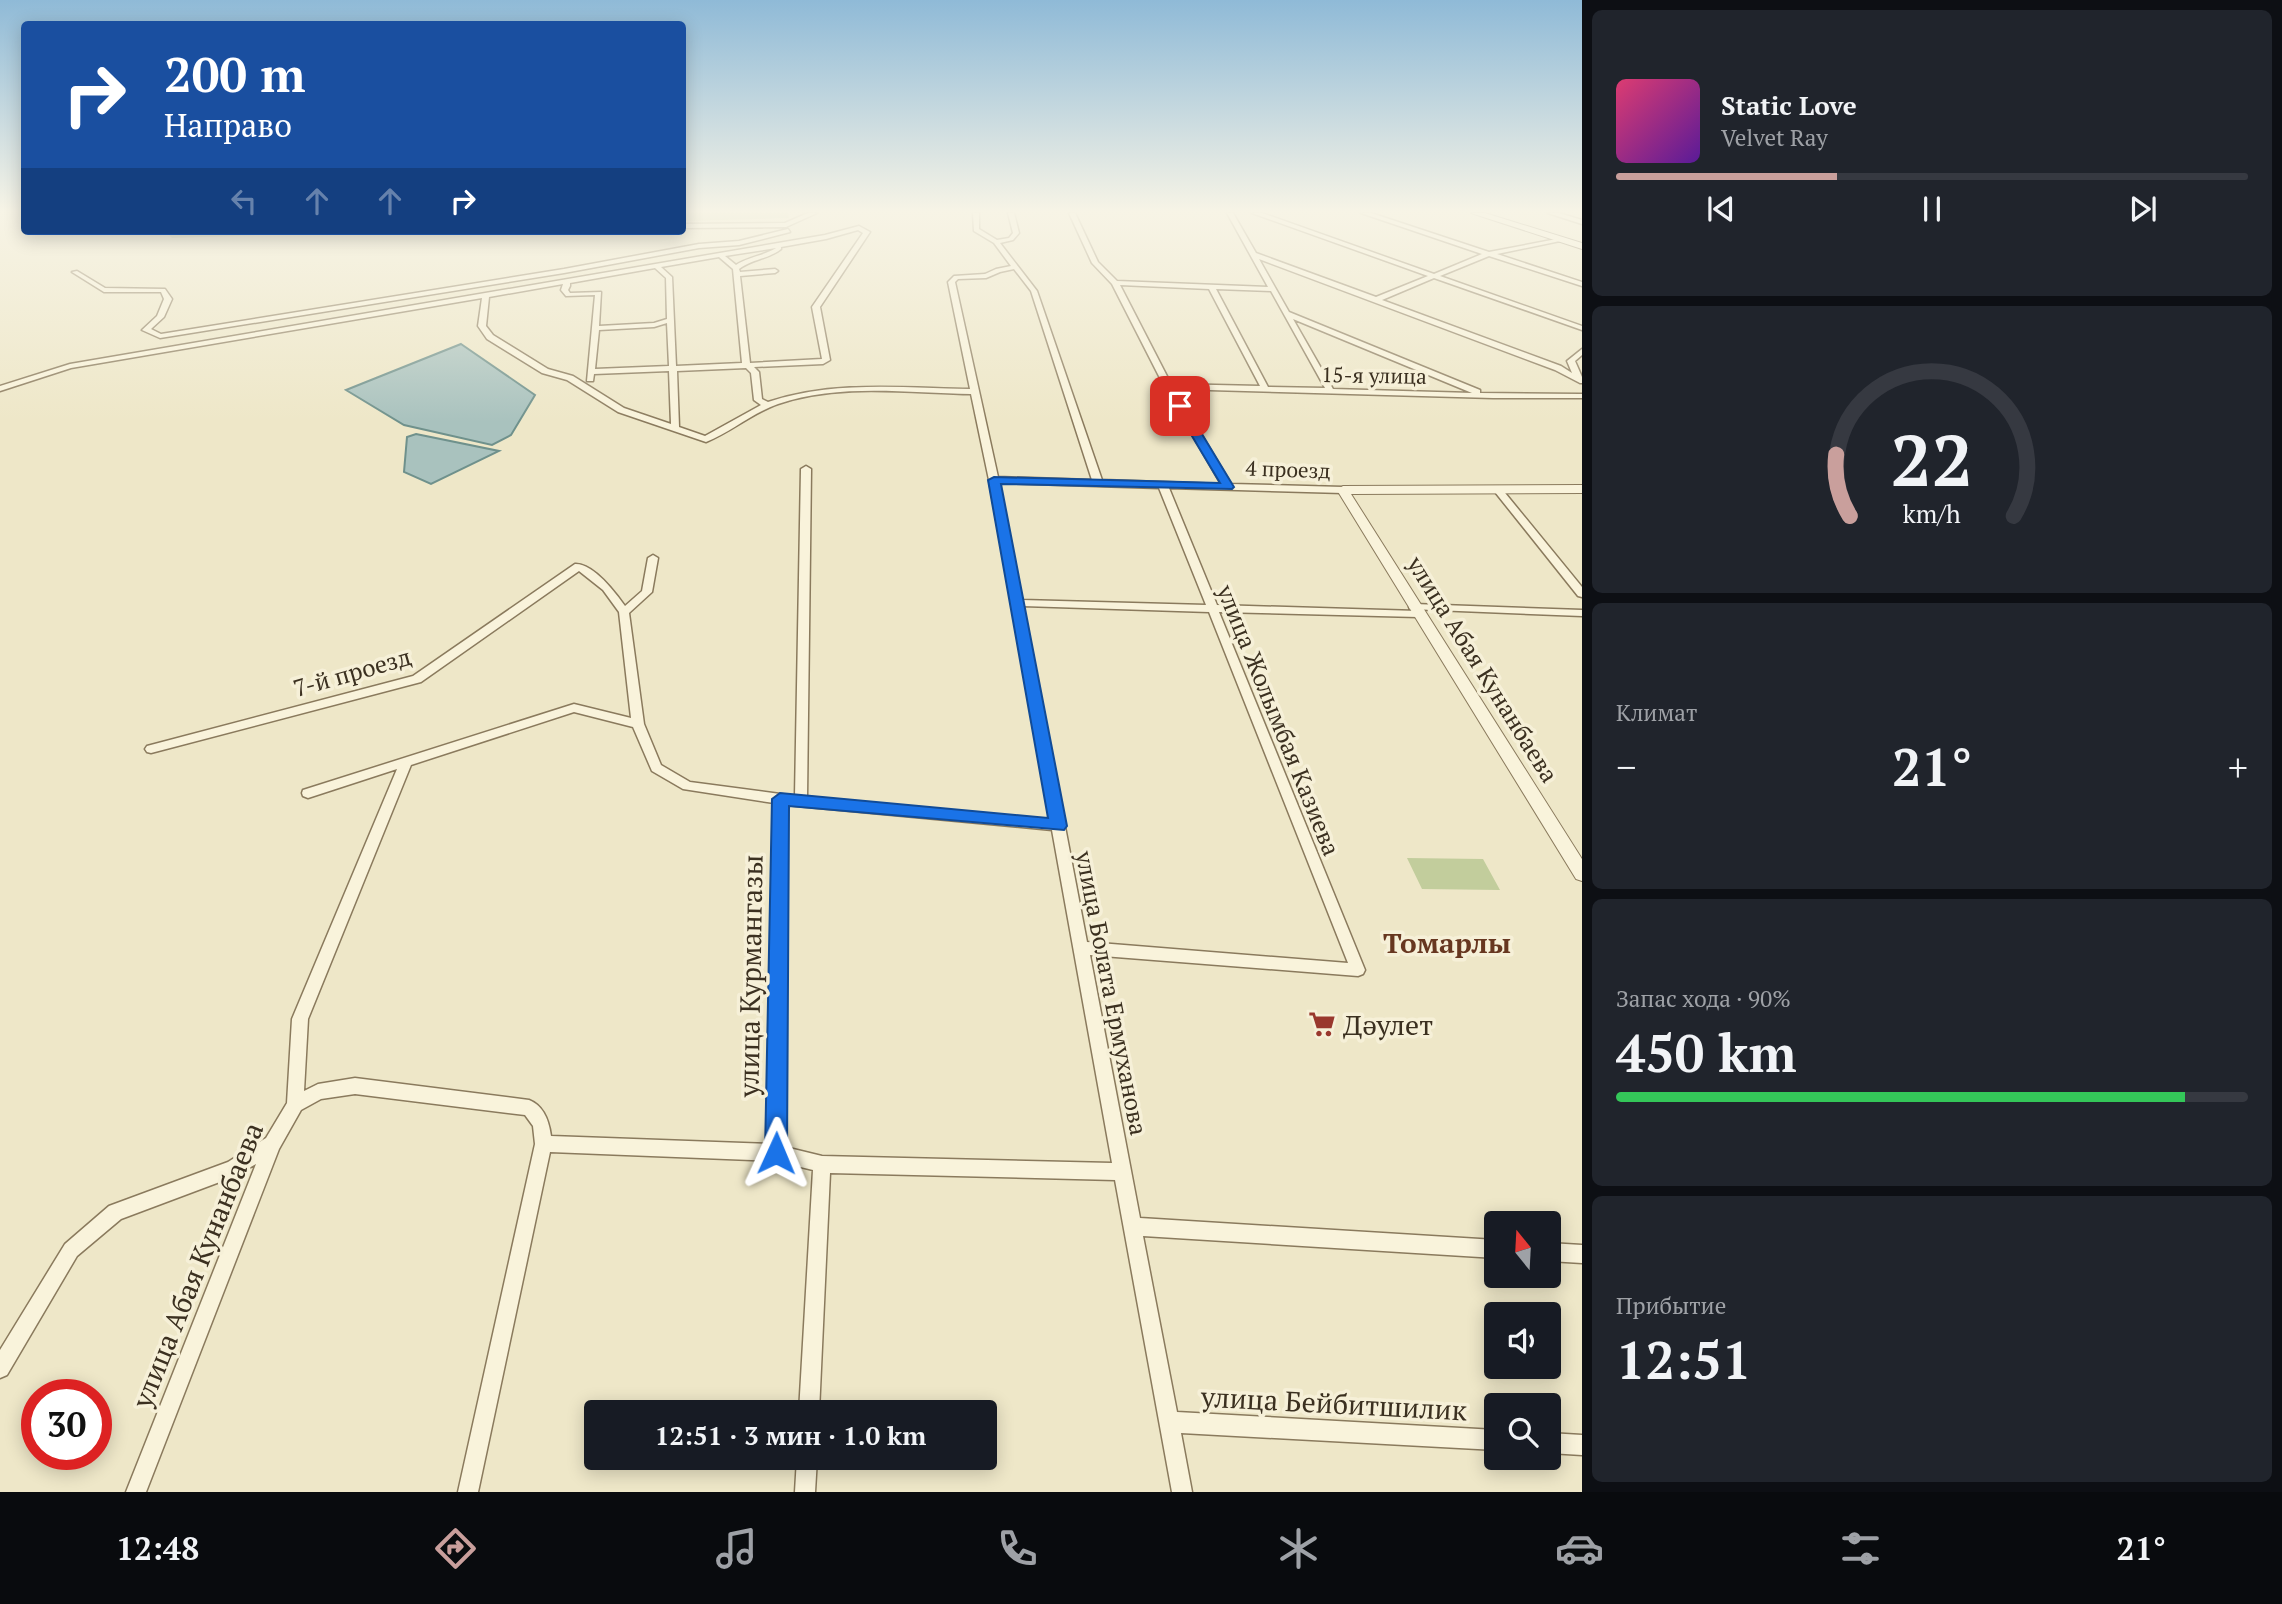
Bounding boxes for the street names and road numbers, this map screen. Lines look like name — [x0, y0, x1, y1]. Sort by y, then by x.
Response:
street label: 15-я улица — [1321, 360, 1427, 390]
street label: 4 проезд — [1245, 454, 1331, 484]
street label: улица Абая Кунанбаева — [1400, 549, 1566, 788]
street label: улица Жолымбая Казиева — [1210, 579, 1348, 860]
street label: 7-й проезд — [289, 640, 415, 704]
street label: улица Болата Ермуханова — [1069, 847, 1155, 1138]
street label: улица Курмангазы — [729, 854, 771, 1099]
street label: улица Абая Кунанбаева — [122, 1117, 271, 1414]
street label: улица Бейбитшилик — [1199, 1378, 1469, 1428]

